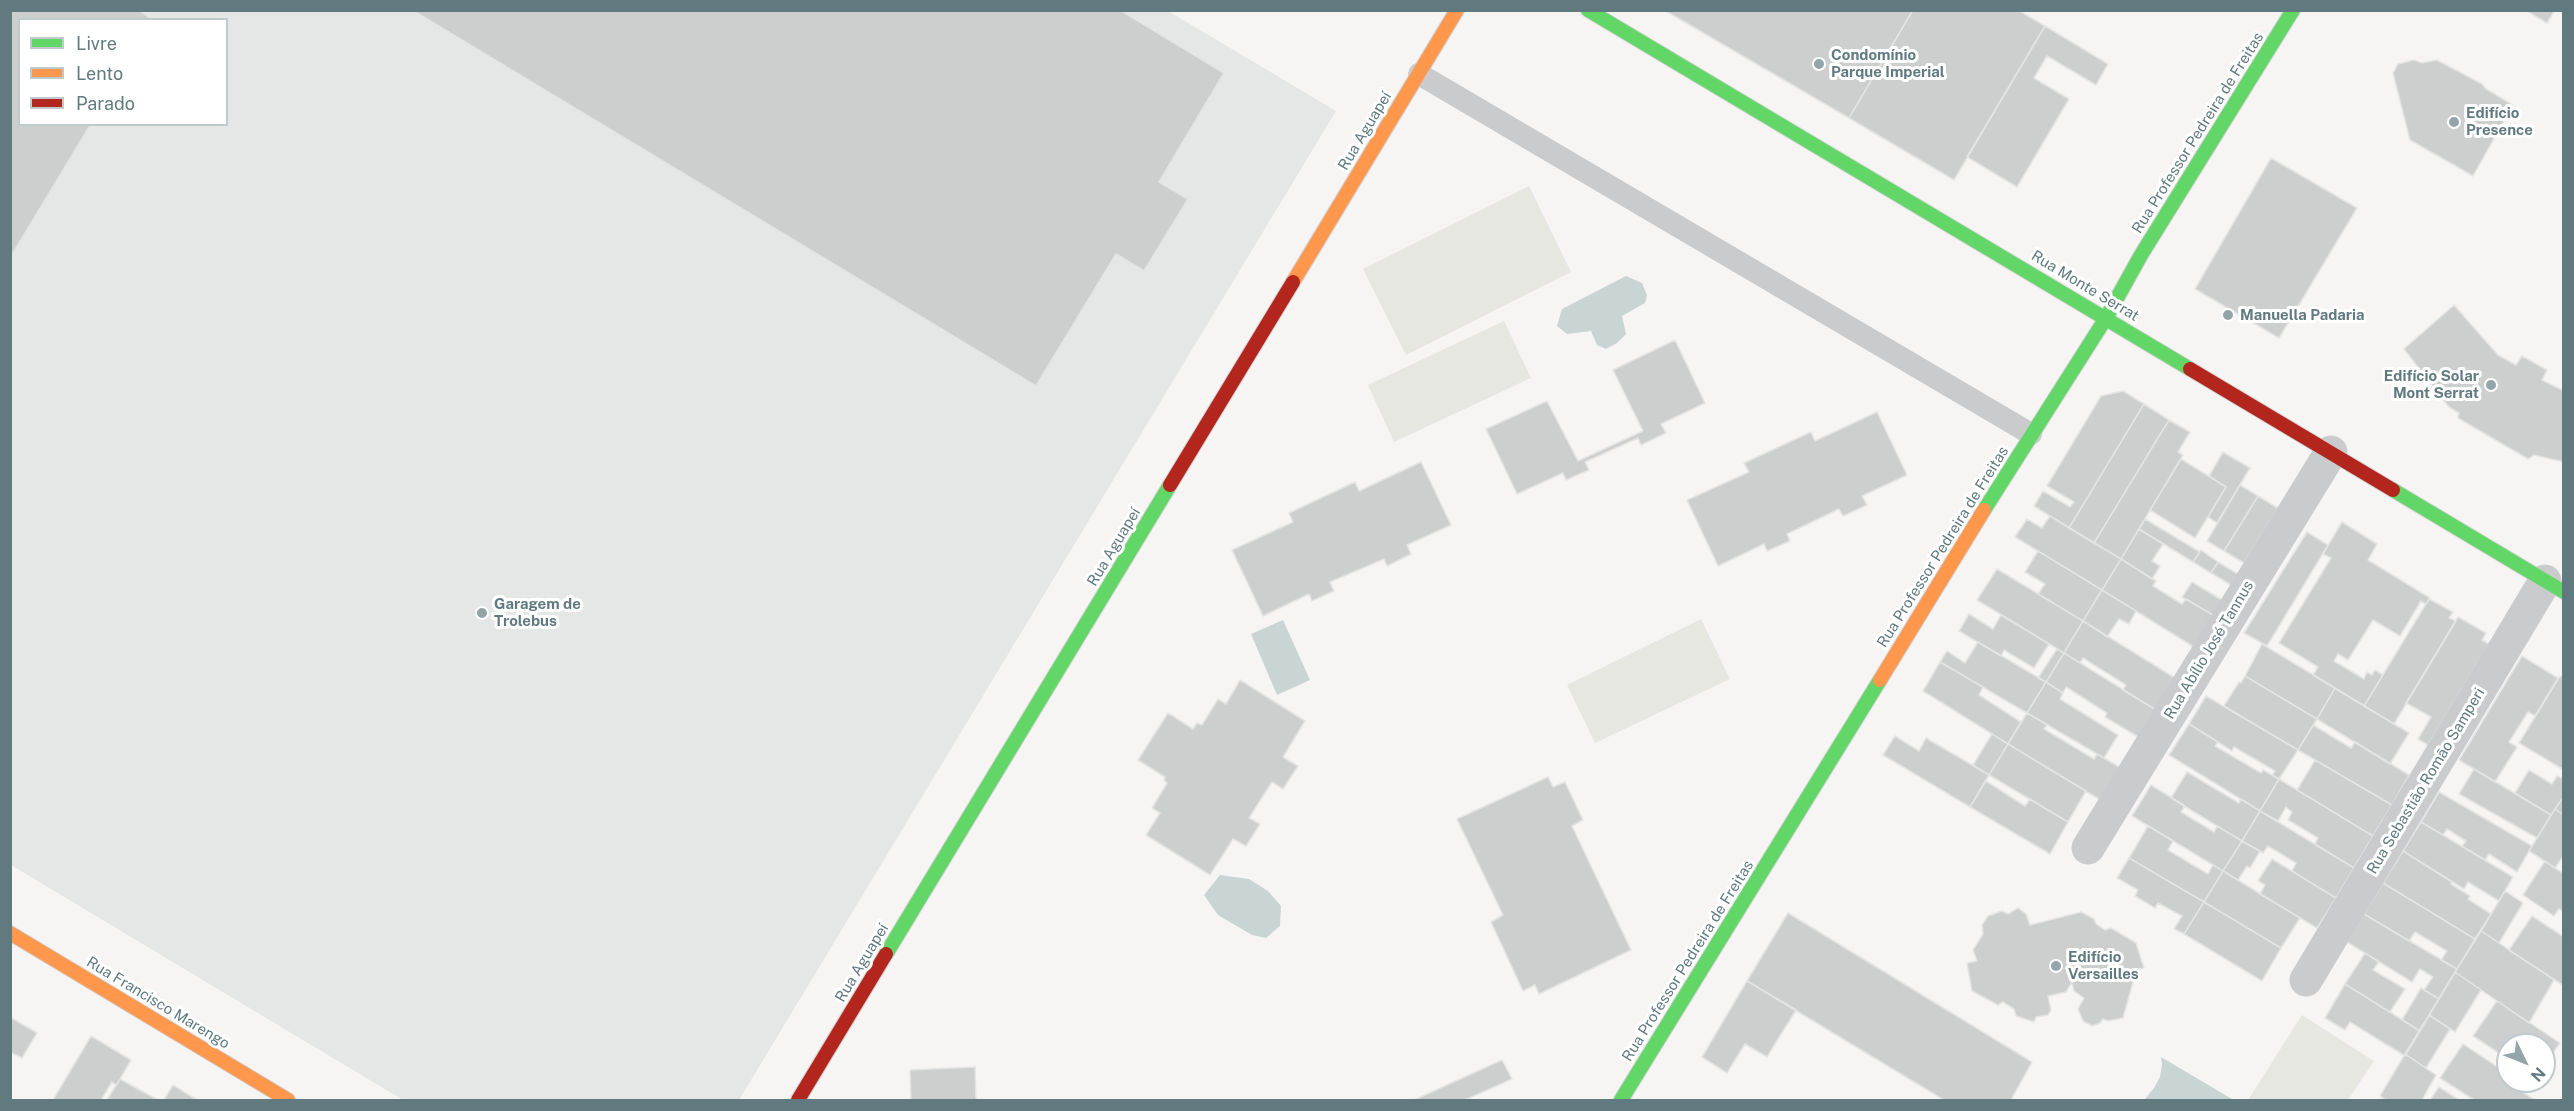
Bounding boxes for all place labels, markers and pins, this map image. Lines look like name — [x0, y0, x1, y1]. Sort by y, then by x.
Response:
place label: Condomínio Parque Imperial — [1831, 46, 1945, 81]
marker: Condomínio Parque Imperial — [1812, 57, 1826, 71]
place label: Edifício Presence — [2466, 104, 2533, 139]
marker: Edifício Presence — [2447, 115, 2461, 129]
place label: Manuella Padaria — [2240, 306, 2365, 324]
marker: Manuella Padaria — [2221, 308, 2235, 322]
place label: Edifício Solar Mont Serrat — [2384, 367, 2479, 402]
marker: Edifício Solar Mont Serrat — [2484, 378, 2498, 392]
place label: Garagem de Trolebus — [494, 595, 581, 630]
marker: Garagem de Trolebus — [475, 606, 489, 620]
place label: Edifício Versailles — [2068, 948, 2139, 983]
marker: Edifício Versailles — [2049, 959, 2063, 973]

